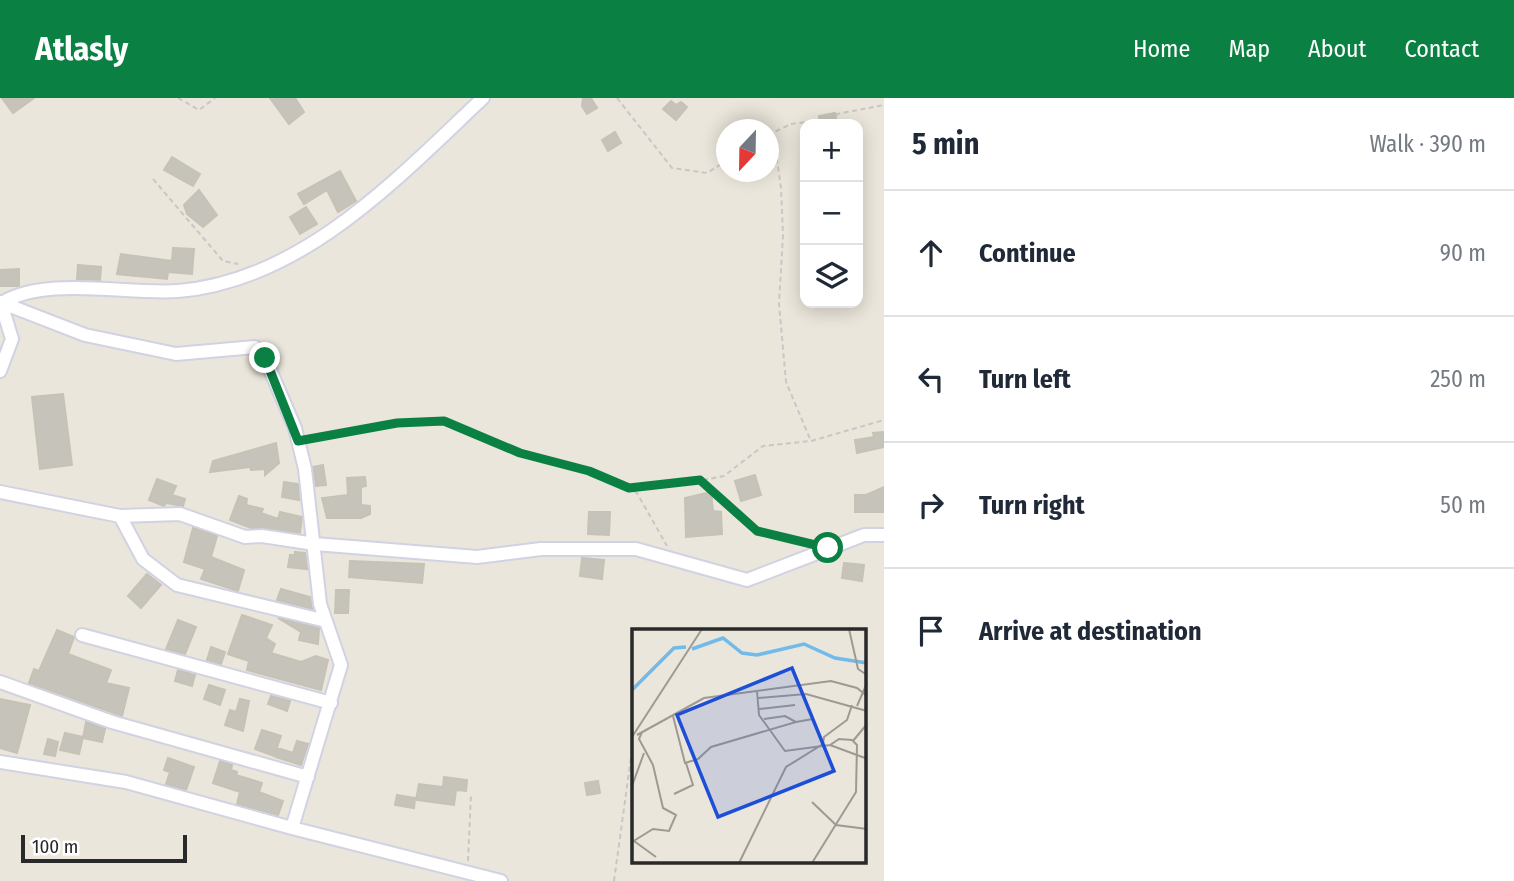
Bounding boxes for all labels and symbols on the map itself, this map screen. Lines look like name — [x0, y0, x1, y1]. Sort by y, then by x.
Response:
north arrow — [716, 119, 779, 182]
route end — [249, 342, 280, 373]
route start — [812, 532, 843, 563]
inset map — [632, 629, 866, 864]
scale bar — [21, 832, 187, 864]

